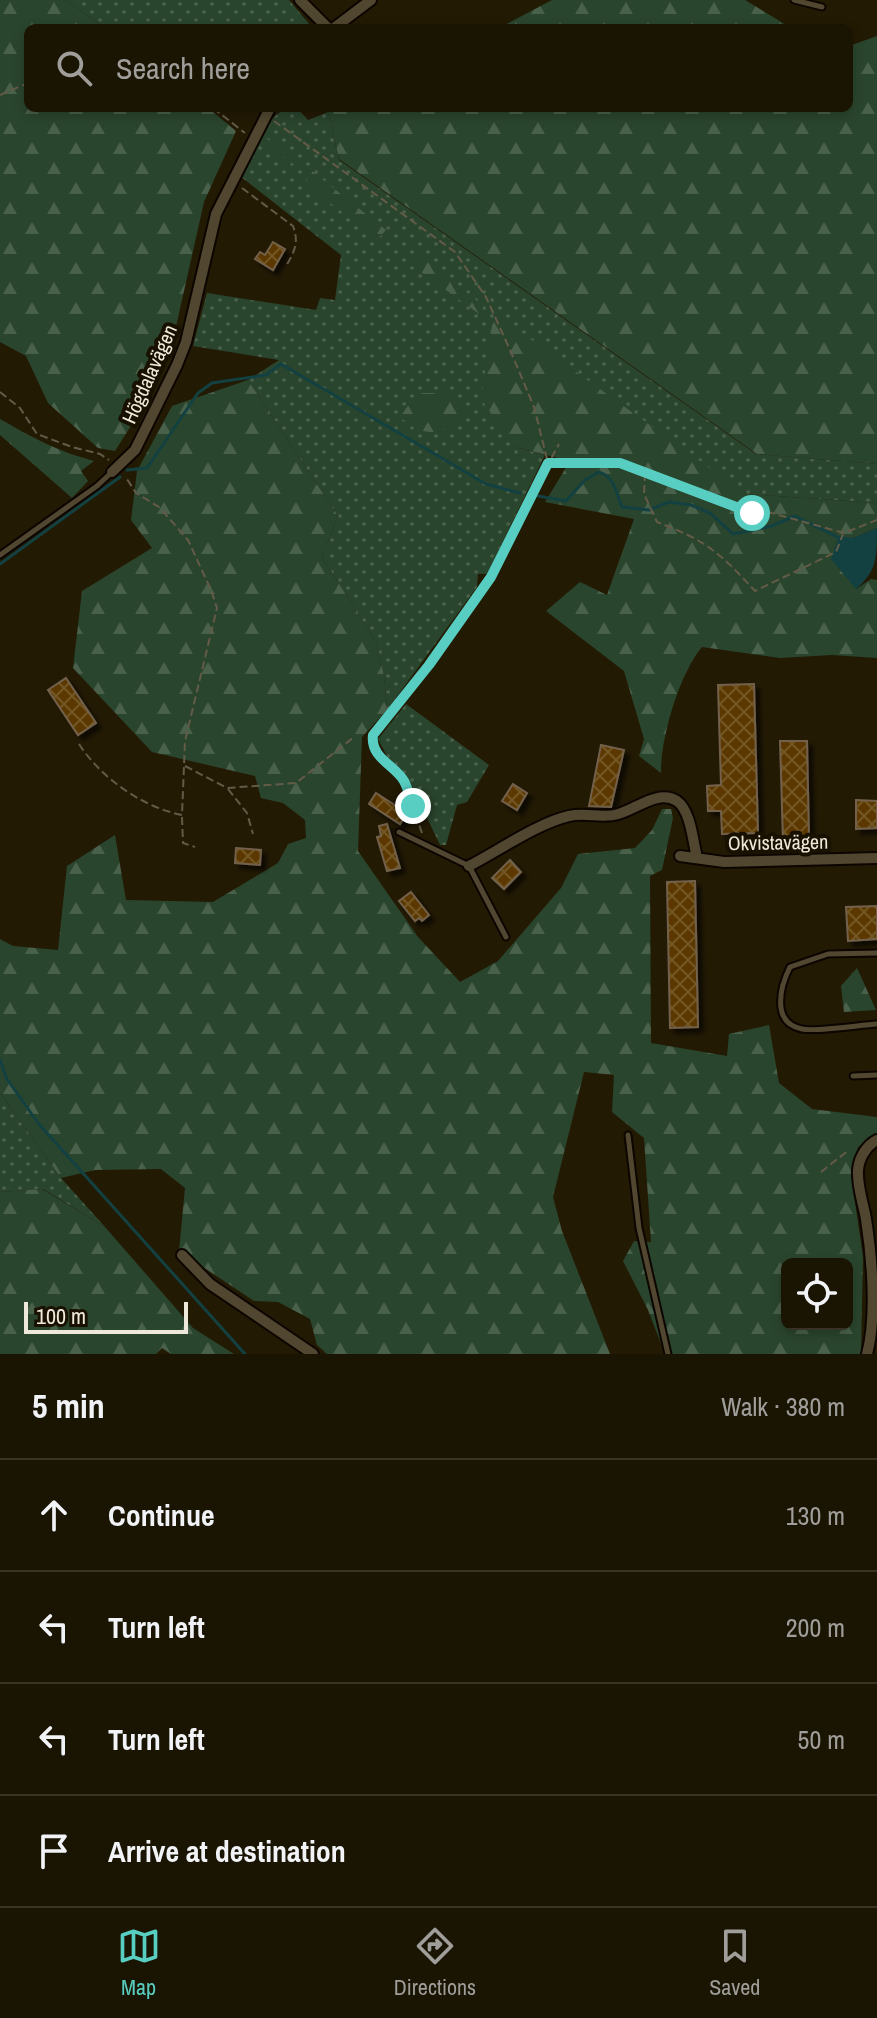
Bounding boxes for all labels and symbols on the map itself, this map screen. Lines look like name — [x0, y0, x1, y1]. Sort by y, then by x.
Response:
street label: Högdalavägen — [115, 320, 183, 428]
route start — [734, 495, 770, 531]
route end — [395, 788, 431, 824]
street label: Okvistavägen — [728, 828, 828, 856]
scale bar — [24, 1298, 188, 1334]

